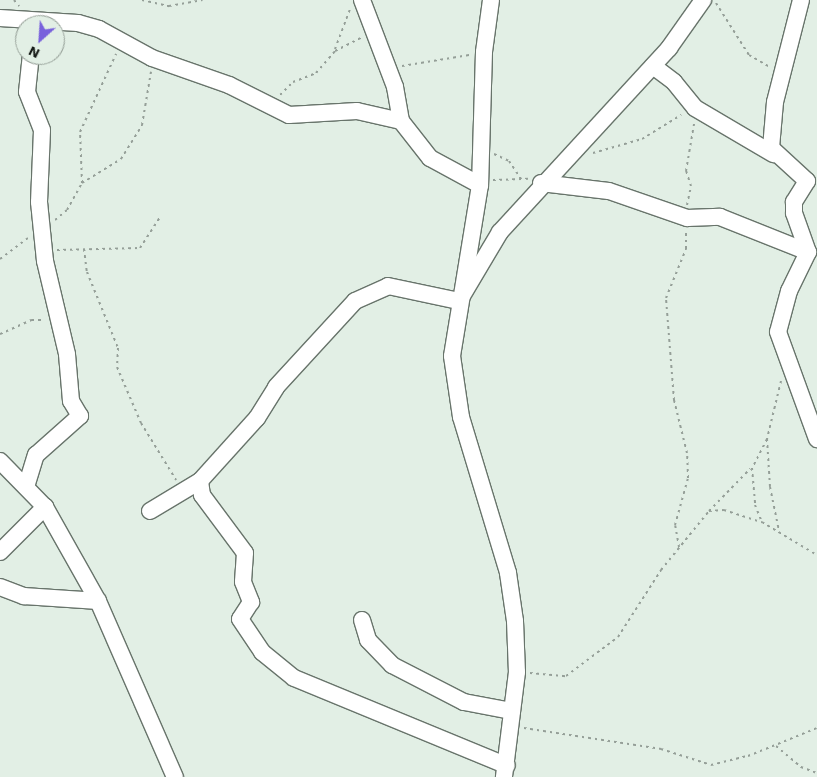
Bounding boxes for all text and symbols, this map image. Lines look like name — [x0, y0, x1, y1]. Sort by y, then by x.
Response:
north arrow — [15, 15, 65, 65]
text: N — [26, 43, 42, 62]

